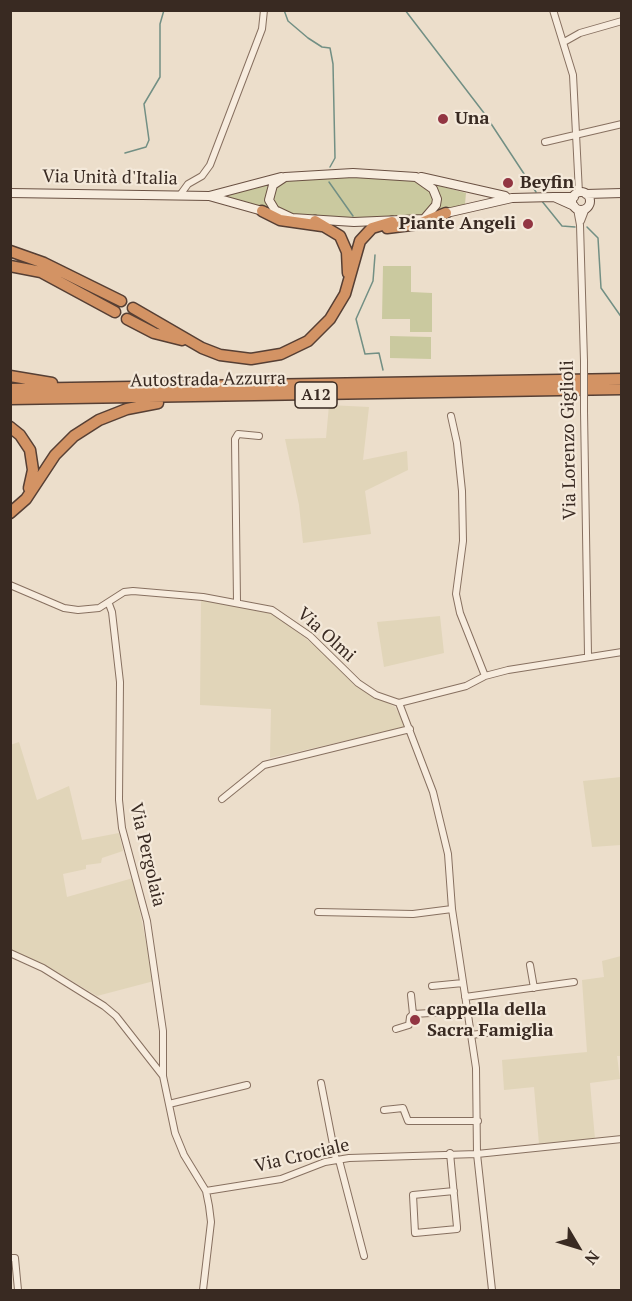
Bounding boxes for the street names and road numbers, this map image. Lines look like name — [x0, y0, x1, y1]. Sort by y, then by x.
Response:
street label: Via Unità d'Italia — [42, 166, 178, 190]
street label: Via Lorenzo Giglioli — [557, 360, 581, 520]
street label: Autostrada Azzurra — [130, 368, 286, 392]
road number: A12 — [295, 382, 337, 408]
street label: Via Olmi — [292, 603, 360, 667]
street label: Via Pergolaia — [125, 801, 169, 909]
street label: Via Crociale — [252, 1135, 352, 1177]

